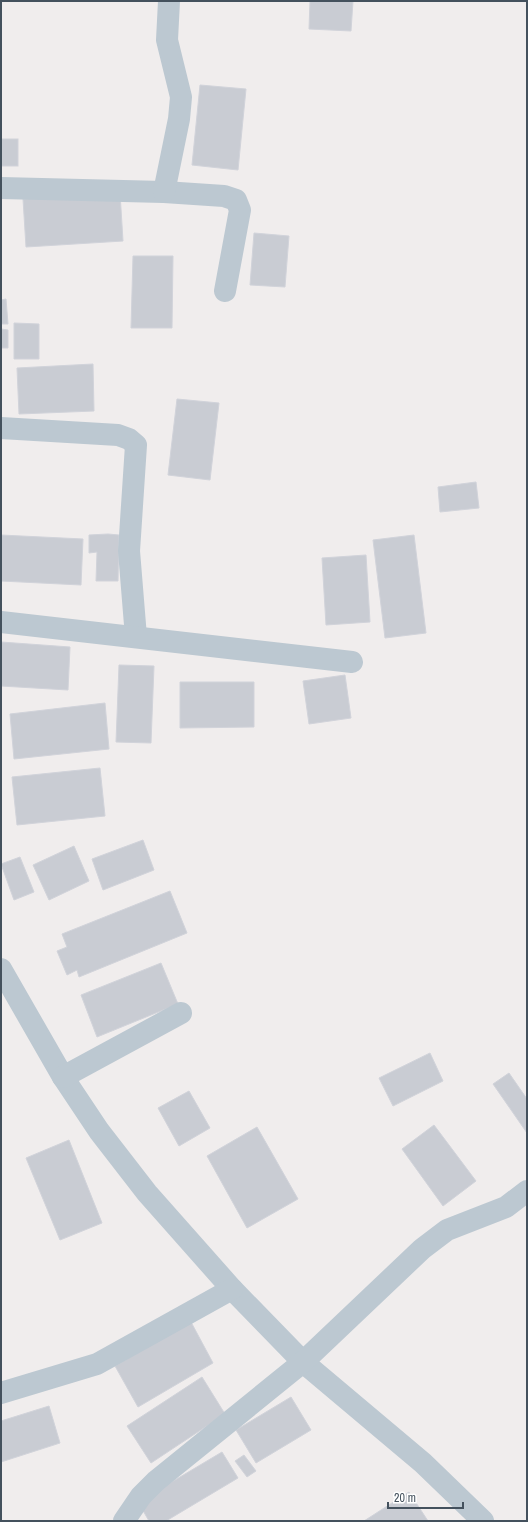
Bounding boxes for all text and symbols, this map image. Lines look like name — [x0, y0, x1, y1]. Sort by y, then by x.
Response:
scale bar — [388, 1484, 463, 1510]
text: 20 m — [394, 1490, 416, 1506]

